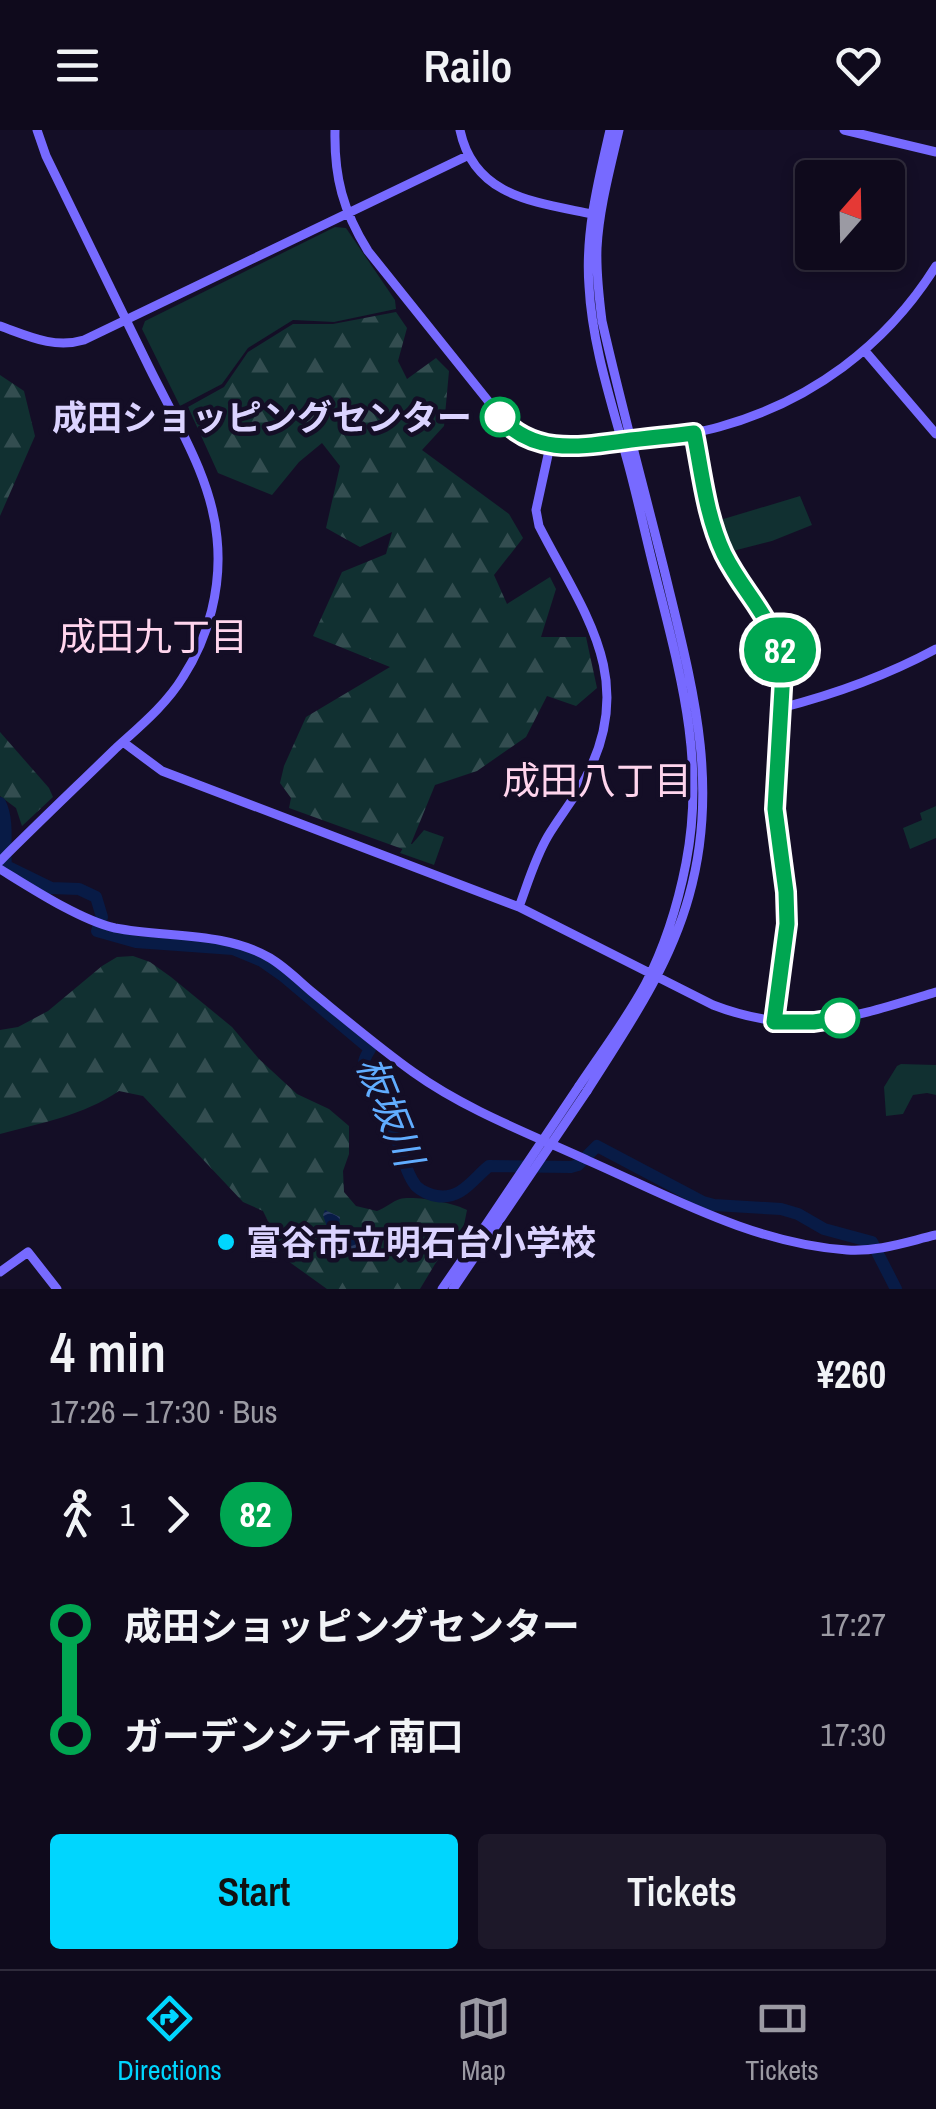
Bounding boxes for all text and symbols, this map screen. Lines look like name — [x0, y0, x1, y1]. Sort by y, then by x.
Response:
text: Railo — [424, 35, 512, 96]
icon: menu — [50, 38, 105, 93]
icon: heart — [831, 38, 886, 93]
north arrow — [795, 160, 905, 270]
map controls — [795, 160, 905, 270]
place label: 成田ショッピングセンター — [52, 394, 472, 441]
marker: 成田ショッピングセンター — [481, 398, 519, 436]
district label: 成田九丁目 — [58, 611, 248, 662]
line badge: 82 — [735, 618, 825, 682]
text: 82 — [764, 627, 796, 674]
district label: 成田八丁目 — [502, 755, 692, 806]
unlabelled marker — [821, 999, 859, 1037]
water label: 板坂川 — [345, 1049, 436, 1177]
place label: 富谷市立明石台小学校 — [246, 1219, 596, 1266]
marker: 富谷市立明石台小学校 — [215, 1231, 237, 1253]
text: 4 min — [50, 1315, 166, 1389]
text: ¥260 — [817, 1349, 886, 1400]
text: 17:26 – 17:30 · Bus — [50, 1390, 278, 1433]
icon: walk — [50, 1487, 105, 1542]
icon: forward — [150, 1487, 205, 1542]
text: 82 — [240, 1491, 272, 1538]
text: 1 — [120, 1493, 135, 1536]
text: 成田ショッピングセンター — [124, 1601, 580, 1652]
text: 17:27 — [820, 1603, 886, 1646]
text: ガーデンシティ南口 — [124, 1711, 464, 1762]
text: 17:30 — [820, 1713, 886, 1756]
button: Start — [50, 1834, 458, 1949]
button: Tickets — [478, 1834, 886, 1949]
tab: Directions — [117, 1991, 222, 2089]
tab: Map — [456, 1991, 511, 2089]
tab: Tickets — [745, 1991, 819, 2089]

